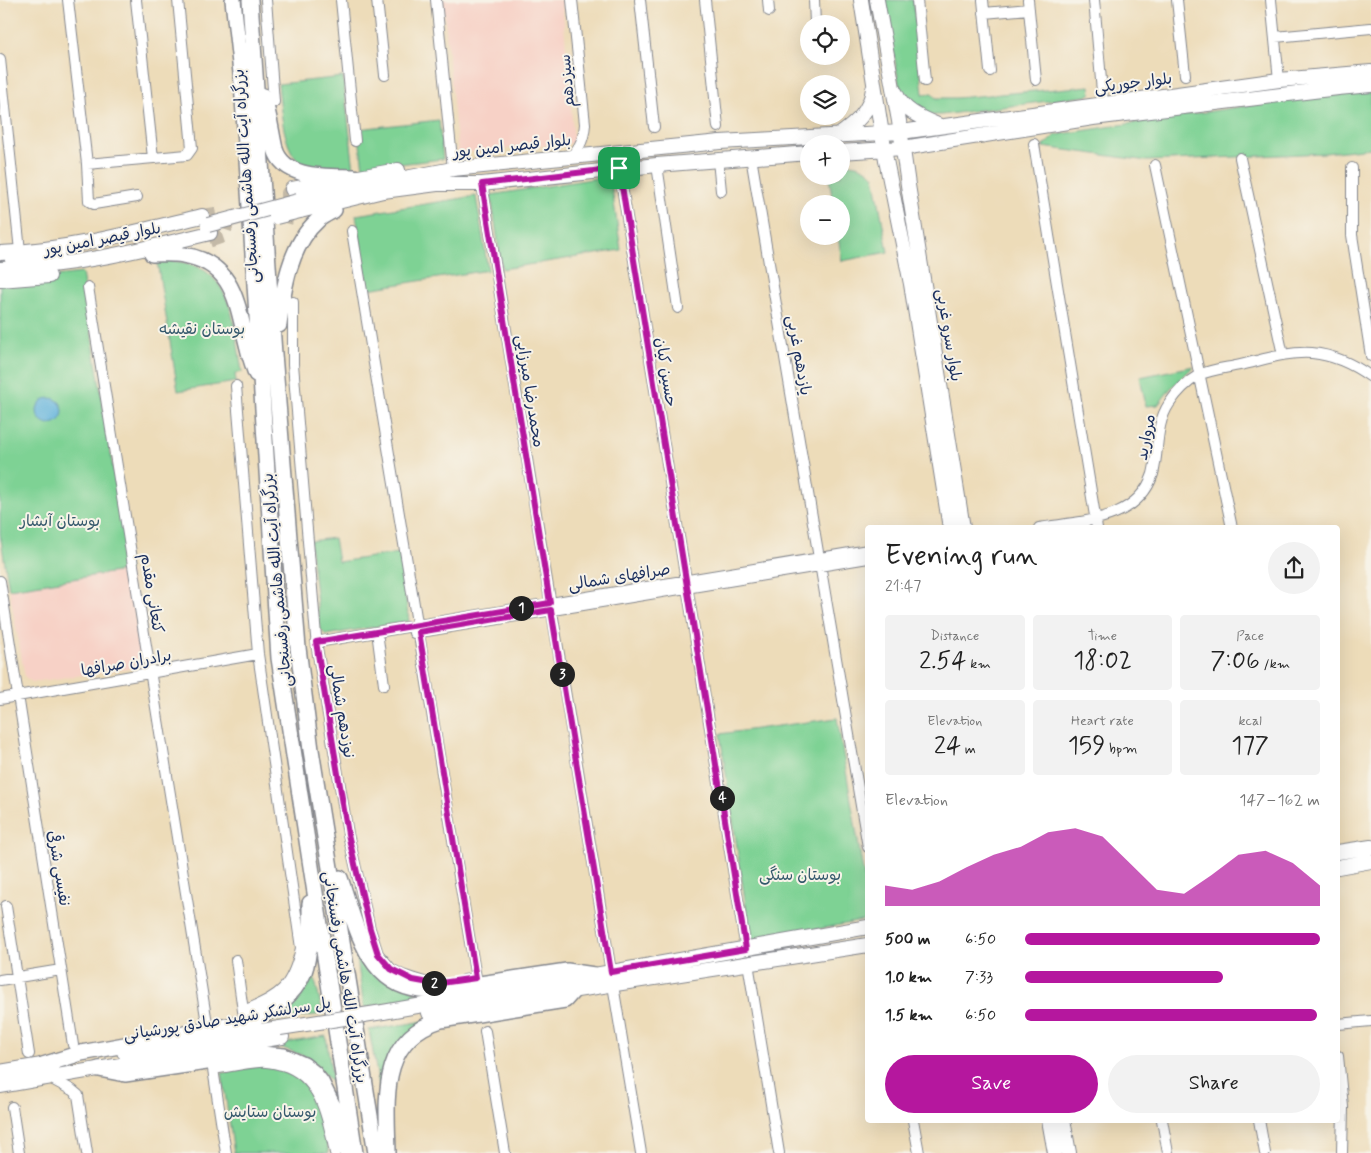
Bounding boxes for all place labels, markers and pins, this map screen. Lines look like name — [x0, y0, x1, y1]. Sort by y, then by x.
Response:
pin — [598, 147, 640, 189]
pin: 1 — [508, 596, 534, 620]
pin: 3 — [550, 662, 574, 686]
pin: 4 — [710, 786, 734, 810]
pin: 2 — [422, 970, 446, 996]

